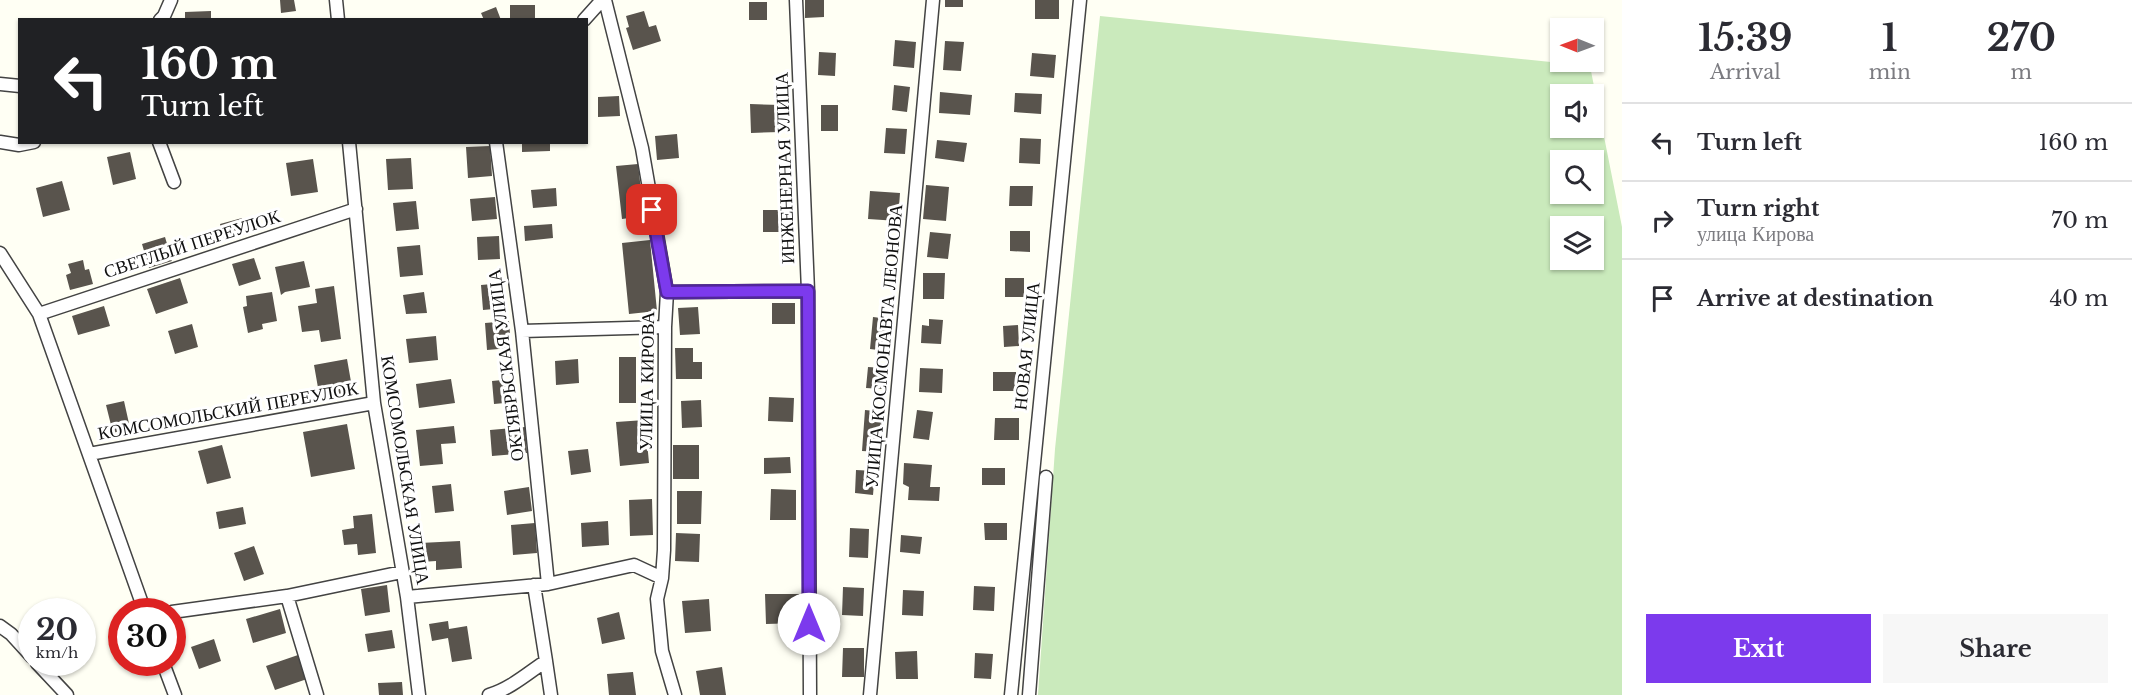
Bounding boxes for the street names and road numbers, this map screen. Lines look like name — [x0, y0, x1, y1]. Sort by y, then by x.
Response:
street label: ИНЖЕНЕРНАЯ УЛИЦА — [771, 72, 799, 264]
street label: УЛИЦА КОСМОНАВТА ЛЕОНОВА — [861, 203, 907, 489]
street label: СВЕТЛЫЙ ПЕРЕУЛОК — [101, 205, 284, 283]
street label: ОКТЯБРЬСКАЯ УЛИЦА — [483, 268, 529, 462]
street label: НОВАЯ УЛИЦА — [1009, 281, 1045, 411]
street label: УЛИЦА КИРОВА — [635, 311, 659, 451]
street label: КОМСОМОЛЬСКАЯ УЛИЦА — [376, 354, 434, 586]
street label: КОМСОМОЛЬСКИЙ ПЕРЕУЛОК — [96, 377, 361, 445]

